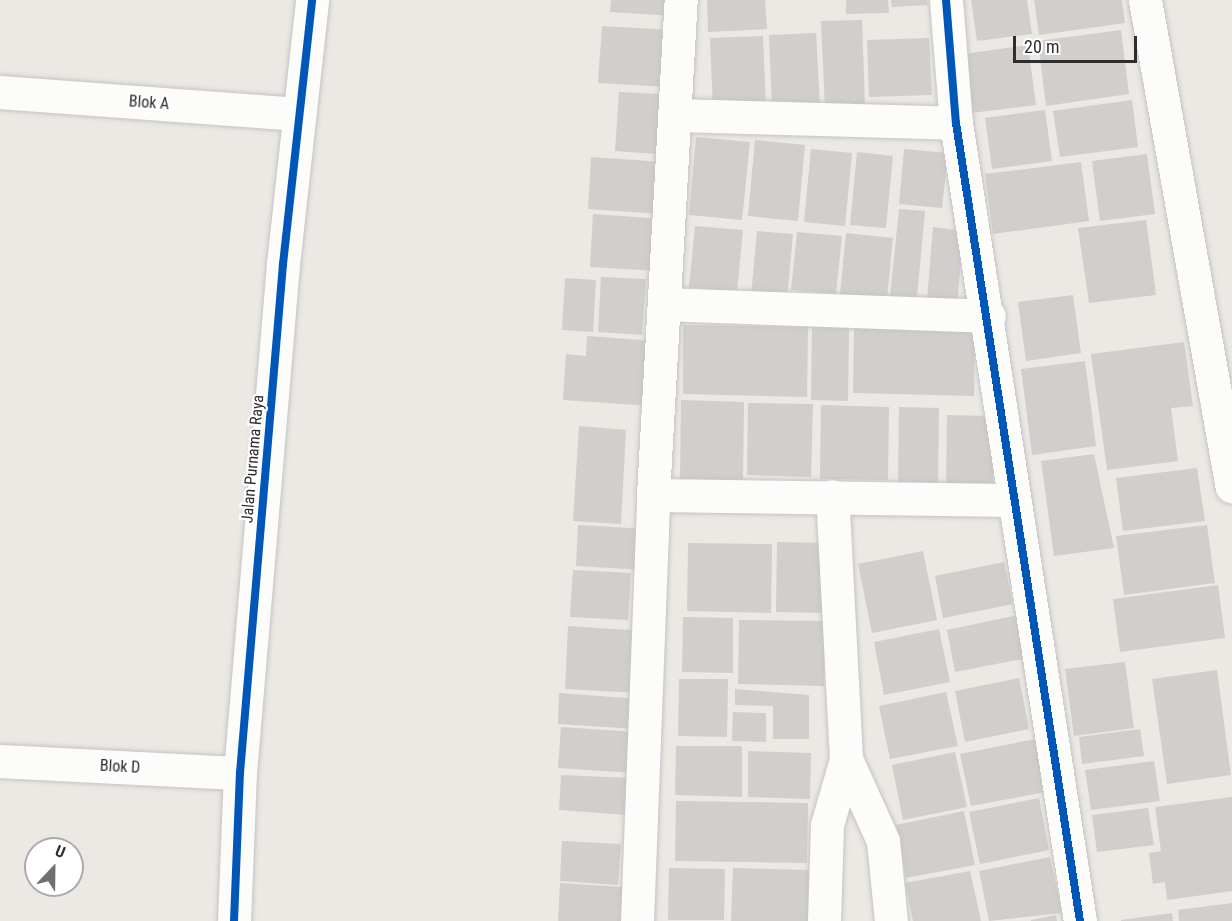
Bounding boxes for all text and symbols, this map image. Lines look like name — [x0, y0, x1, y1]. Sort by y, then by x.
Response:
scale bar — [1016, 24, 1140, 62]
text: 20 m — [1024, 36, 1059, 57]
street label: Blok A — [128, 92, 170, 114]
street label: Jalan Purnama Raya — [238, 394, 268, 524]
street label: Blok D — [99, 756, 141, 778]
north arrow — [24, 837, 84, 897]
text: U — [52, 841, 68, 862]

